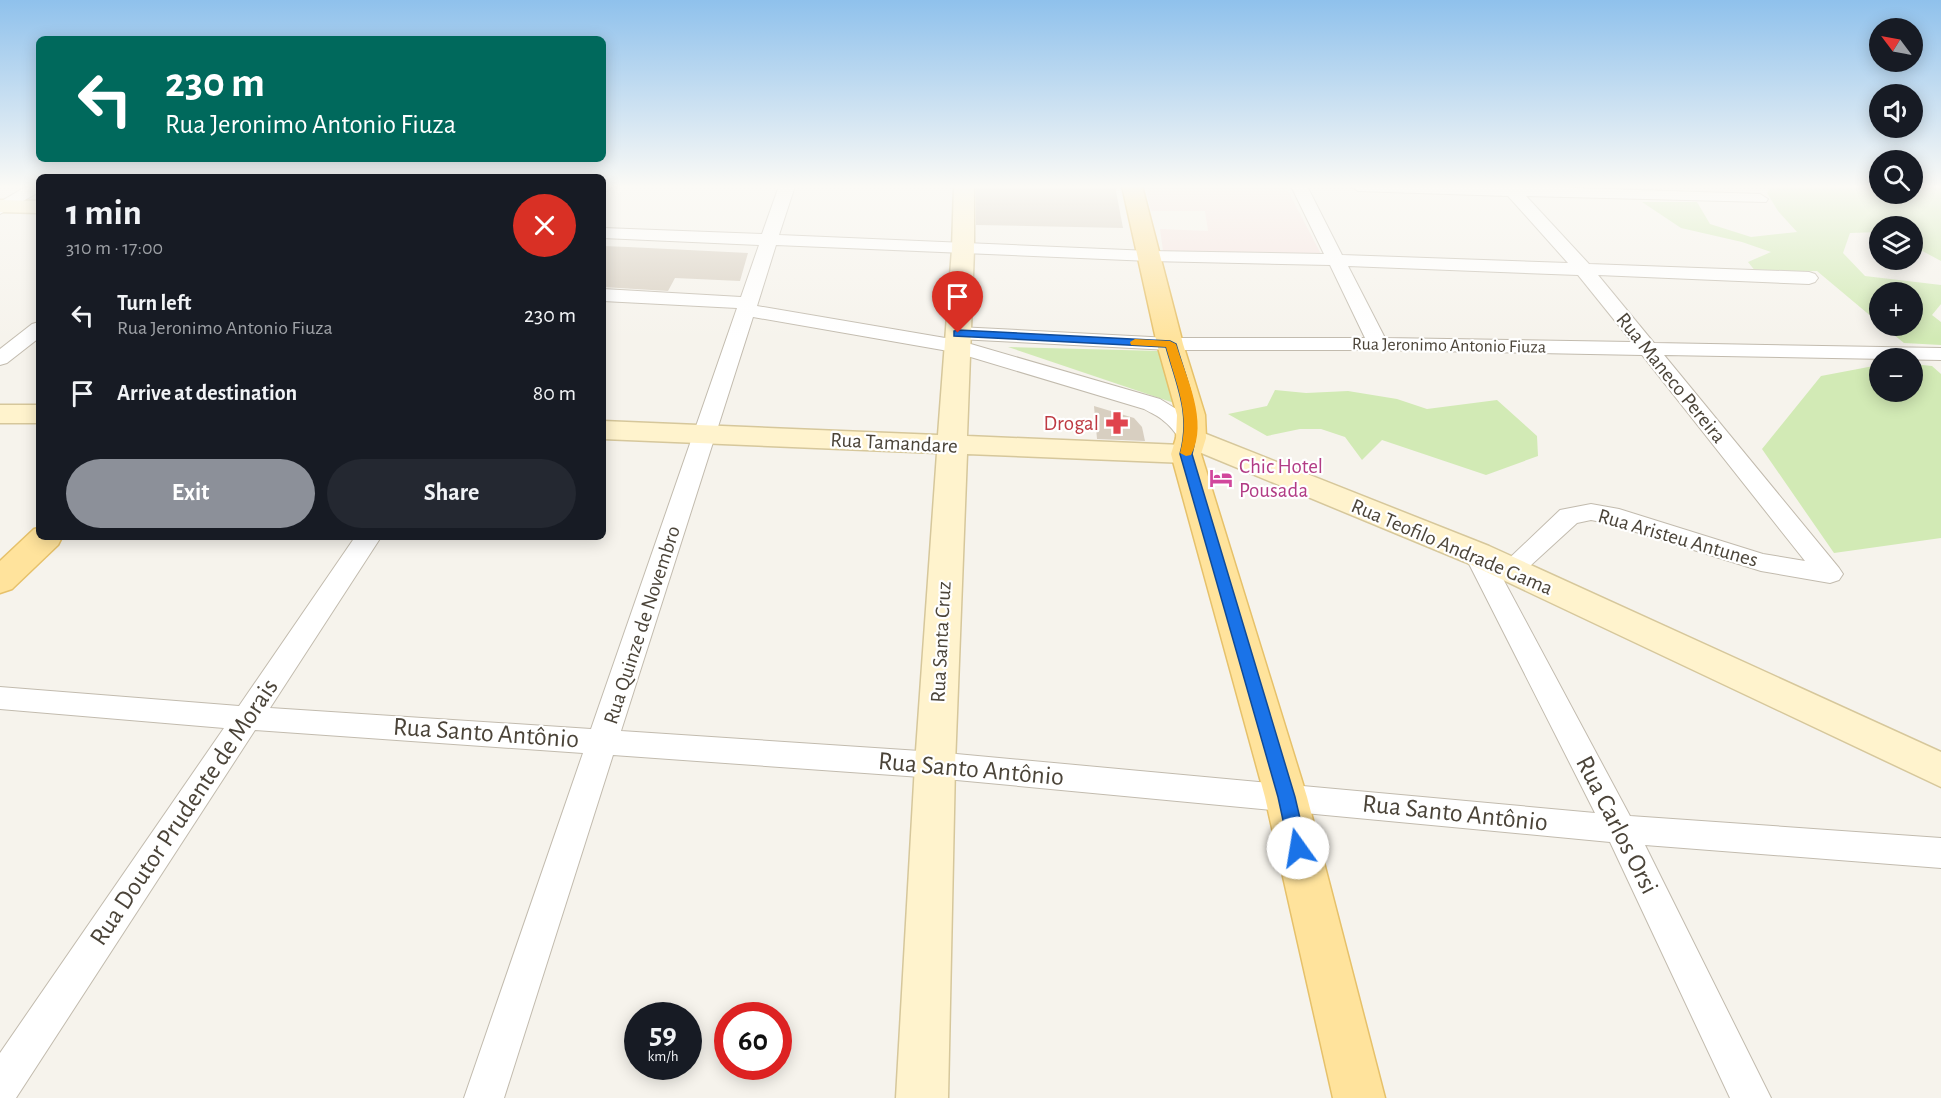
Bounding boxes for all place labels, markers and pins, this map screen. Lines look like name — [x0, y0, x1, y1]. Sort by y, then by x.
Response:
pin — [932, 271, 983, 333]
pharmacy icon: Drogal — [1104, 410, 1130, 436]
place label: Drogal — [1044, 413, 1099, 434]
place label: Chic Hotel Pousada — [1239, 456, 1323, 501]
hotel icon: Chic Hotel Pousada — [1208, 465, 1234, 491]

